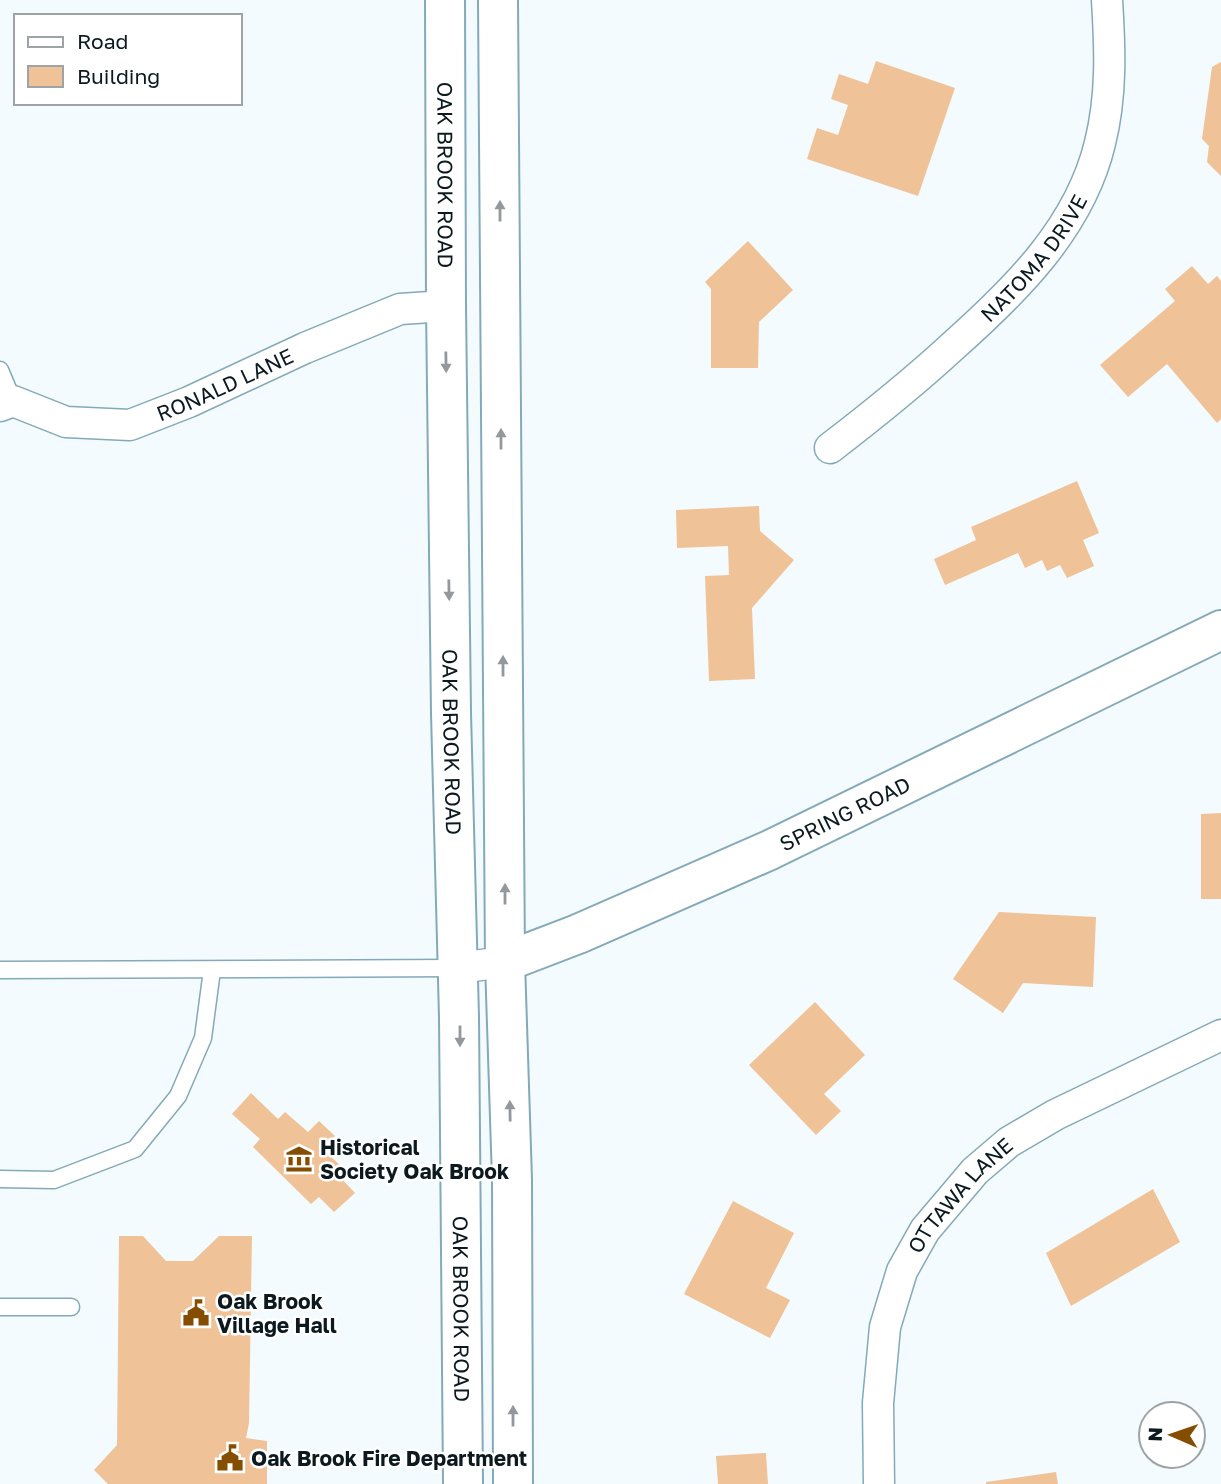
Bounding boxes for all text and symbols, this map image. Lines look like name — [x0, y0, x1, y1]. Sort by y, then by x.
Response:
legend — [14, 14, 242, 105]
text: Road — [77, 28, 128, 54]
text: Building — [77, 63, 160, 89]
street label: OAK BROOK ROAD — [432, 82, 459, 268]
street label: NATOMA DRIVE — [975, 190, 1092, 327]
one-way arrow — [494, 200, 505, 222]
street label: RONALD LANE — [153, 342, 297, 426]
one-way arrow — [441, 351, 452, 373]
one-way arrow — [495, 427, 507, 449]
one-way arrow — [444, 579, 455, 601]
street label: OAK BROOK ROAD — [437, 649, 467, 835]
one-way arrow — [497, 655, 509, 677]
street label: SPRING ROAD — [775, 771, 914, 856]
one-way arrow — [499, 882, 511, 904]
one-way arrow — [454, 1026, 466, 1048]
one-way arrow — [505, 1100, 516, 1122]
street label: OTTAWA LANE — [902, 1132, 1018, 1258]
place label: Historical Society Oak Brook — [320, 1134, 509, 1184]
museum icon: Historical Society Oak Brook — [284, 1144, 314, 1174]
street label: OAK BROOK ROAD — [448, 1216, 475, 1402]
place label: Oak Brook Village Hall — [217, 1288, 337, 1338]
public building icon: Oak Brook Village Hall — [181, 1298, 211, 1328]
north arrow — [1137, 1400, 1207, 1470]
one-way arrow — [507, 1405, 519, 1427]
text: N — [1143, 1427, 1166, 1442]
public building icon: Oak Brook Fire Department — [215, 1443, 245, 1473]
place label: Oak Brook Fire Department — [251, 1445, 527, 1471]

